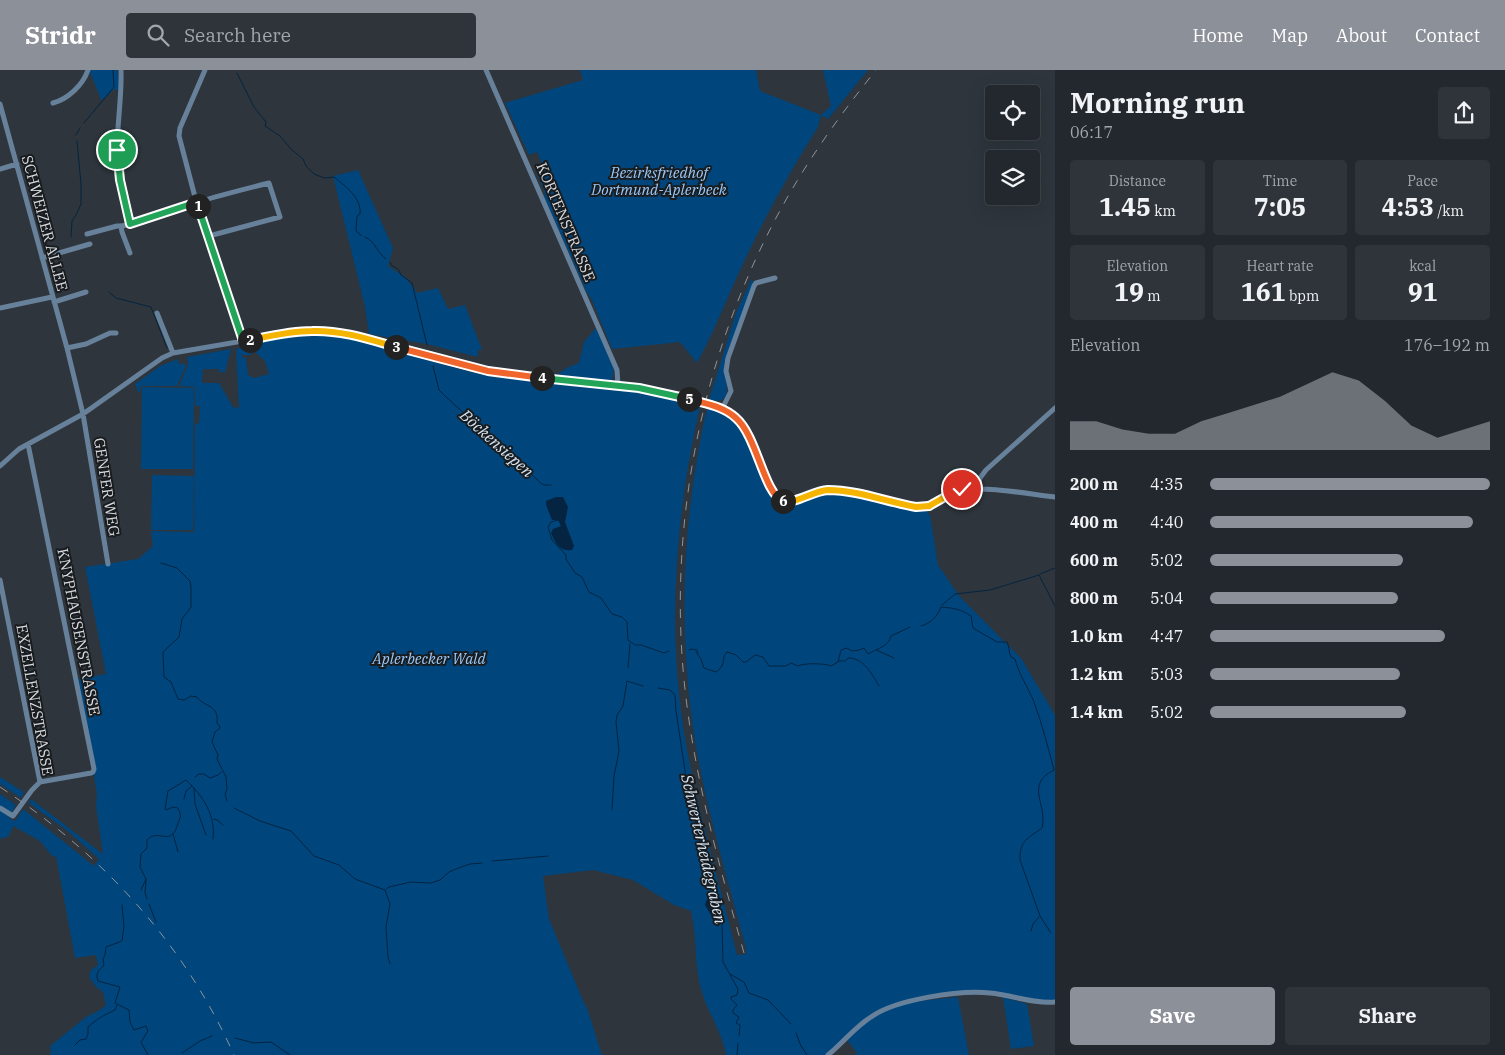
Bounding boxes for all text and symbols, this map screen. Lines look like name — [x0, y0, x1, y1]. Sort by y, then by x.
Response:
search box — [126, 13, 476, 58]
text: Stridr — [25, 19, 96, 51]
icon: search — [144, 21, 172, 49]
text: Search here — [184, 23, 291, 47]
text: Home — [1192, 24, 1244, 47]
text: Map — [1272, 24, 1308, 47]
text: About — [1336, 24, 1387, 47]
text: Contact — [1415, 24, 1480, 47]
text: Morning run — [1070, 84, 1245, 121]
map controls — [985, 85, 1040, 205]
button: locate — [985, 85, 1040, 140]
button: share — [1438, 87, 1490, 139]
text: 06:17 — [1070, 122, 1113, 142]
pin — [96, 129, 138, 171]
icon: arrive — [103, 136, 131, 164]
button: layers — [985, 150, 1040, 205]
street label: SCHWEIZER ALLEE — [18, 153, 72, 293]
street label: KORTENSTRASSE — [532, 159, 600, 285]
park label: Bezirksfriedhof Dortmund-Aplerbeck — [590, 163, 727, 199]
text: Distance — [1109, 172, 1166, 190]
text: Time — [1263, 172, 1297, 190]
text: Pace — [1407, 172, 1438, 190]
text: 1.45 — [1099, 190, 1151, 223]
text: 7:05 — [1254, 190, 1306, 223]
text: 4:53 — [1381, 190, 1434, 223]
pin: 1 — [186, 194, 210, 218]
text: 1 — [194, 197, 203, 215]
text: km — [1151, 202, 1176, 220]
text: /km — [1434, 202, 1464, 220]
text: Elevation — [1106, 257, 1168, 275]
text: Heart rate — [1246, 257, 1313, 275]
text: kcal — [1409, 257, 1436, 275]
text: 19 — [1114, 275, 1144, 308]
text: 161 — [1241, 275, 1286, 308]
text: 91 — [1408, 275, 1438, 308]
text: m — [1144, 287, 1161, 305]
text: bpm — [1286, 287, 1319, 305]
pin: 2 — [238, 328, 262, 352]
text: 2 — [246, 331, 255, 349]
pin: 3 — [384, 334, 408, 360]
text: Elevation — [1070, 335, 1140, 355]
text: 176–192 m — [1404, 335, 1490, 355]
text: 3 — [392, 338, 401, 356]
pin: 4 — [530, 366, 554, 390]
text: 4 — [538, 369, 547, 387]
pin: 5 — [676, 386, 702, 412]
text: 5 — [685, 390, 694, 408]
water label: Böckensiepen — [455, 404, 538, 481]
street label: GENFER WEG — [90, 436, 124, 538]
pin — [941, 468, 983, 510]
text: 200 m — [1070, 474, 1118, 494]
text: 4:35 — [1150, 474, 1183, 494]
icon: check — [948, 475, 976, 503]
pin: 6 — [770, 488, 796, 514]
text: 6 — [779, 492, 788, 510]
text: 400 m — [1070, 512, 1118, 532]
text: 4:40 — [1150, 512, 1183, 532]
street label: KNYPHAUSENSTRASSE — [53, 547, 105, 717]
text: 600 m — [1070, 550, 1118, 570]
text: 5:02 — [1150, 550, 1183, 570]
text: 800 m — [1070, 588, 1118, 608]
text: 5:04 — [1150, 588, 1183, 608]
street label: EXZELLENZSTRASSE — [12, 623, 58, 777]
text: 1.0 km — [1070, 626, 1123, 646]
text: 4:47 — [1150, 626, 1183, 646]
park label: Aplerbecker Wald — [371, 649, 487, 668]
text: 1.2 km — [1070, 664, 1123, 684]
text: 5:03 — [1150, 664, 1183, 684]
text: 1.4 km — [1070, 702, 1123, 722]
text: 5:02 — [1150, 702, 1183, 722]
water label: Schwerterheidegraben — [677, 771, 731, 926]
button: Save — [1070, 987, 1275, 1045]
button: Share — [1285, 987, 1490, 1045]

